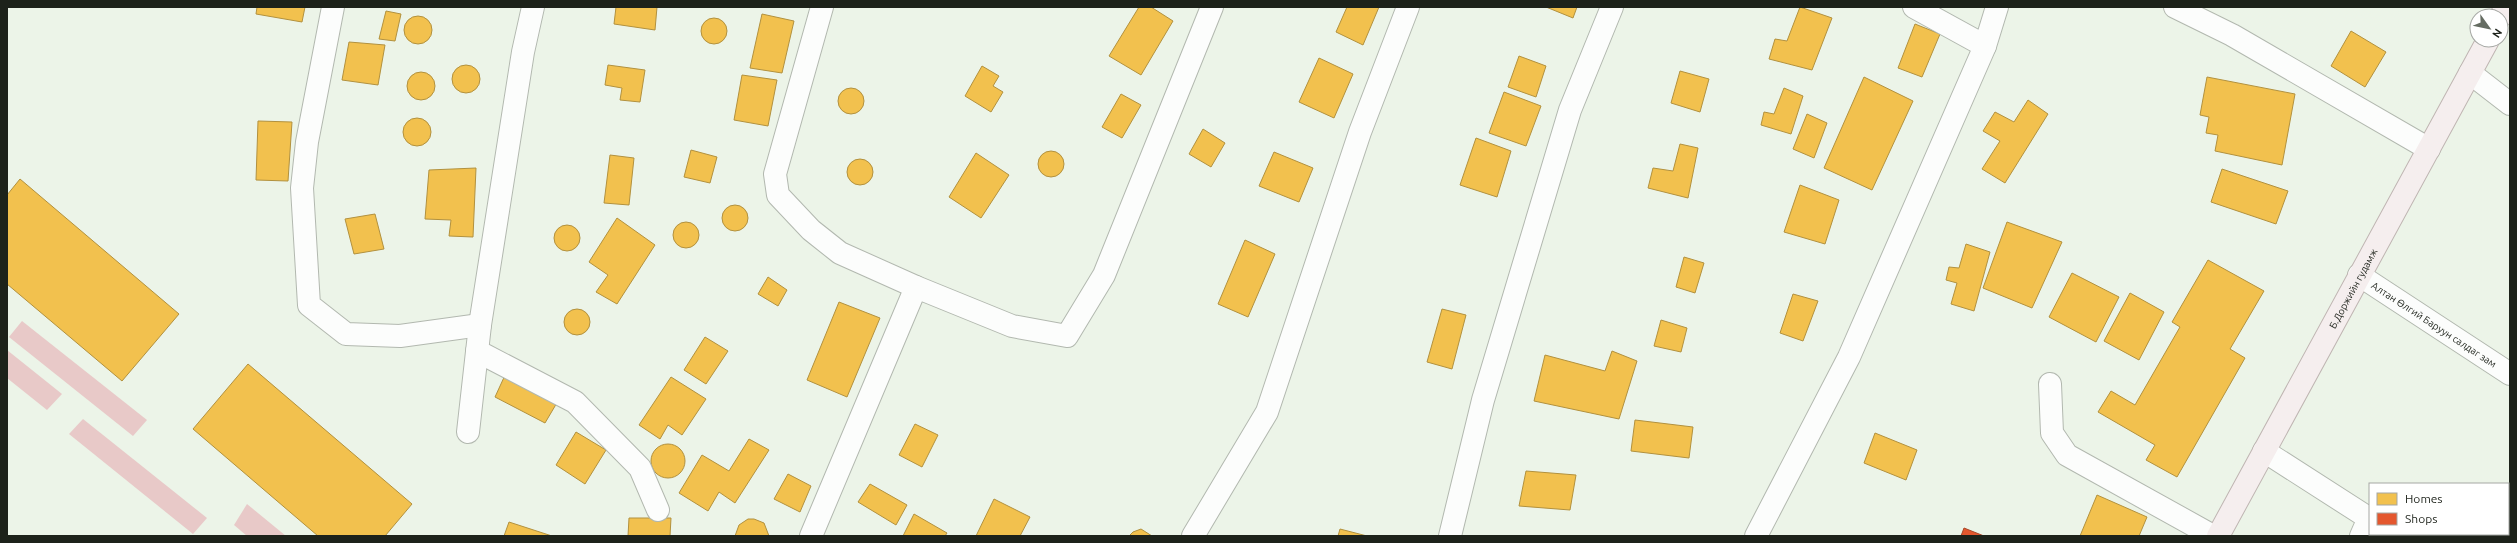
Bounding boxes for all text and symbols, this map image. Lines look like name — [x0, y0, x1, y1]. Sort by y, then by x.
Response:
north arrow — [2469, 8, 2509, 48]
text: N — [2490, 27, 2505, 40]
street label: Б.Доржийн гудамж — [2327, 246, 2379, 330]
street label: Алтан Өлгий Баруун салдаг зам — [2370, 279, 2499, 369]
legend — [2369, 483, 2509, 535]
text: Homes — [2405, 492, 2443, 505]
text: Shops — [2405, 512, 2437, 525]

